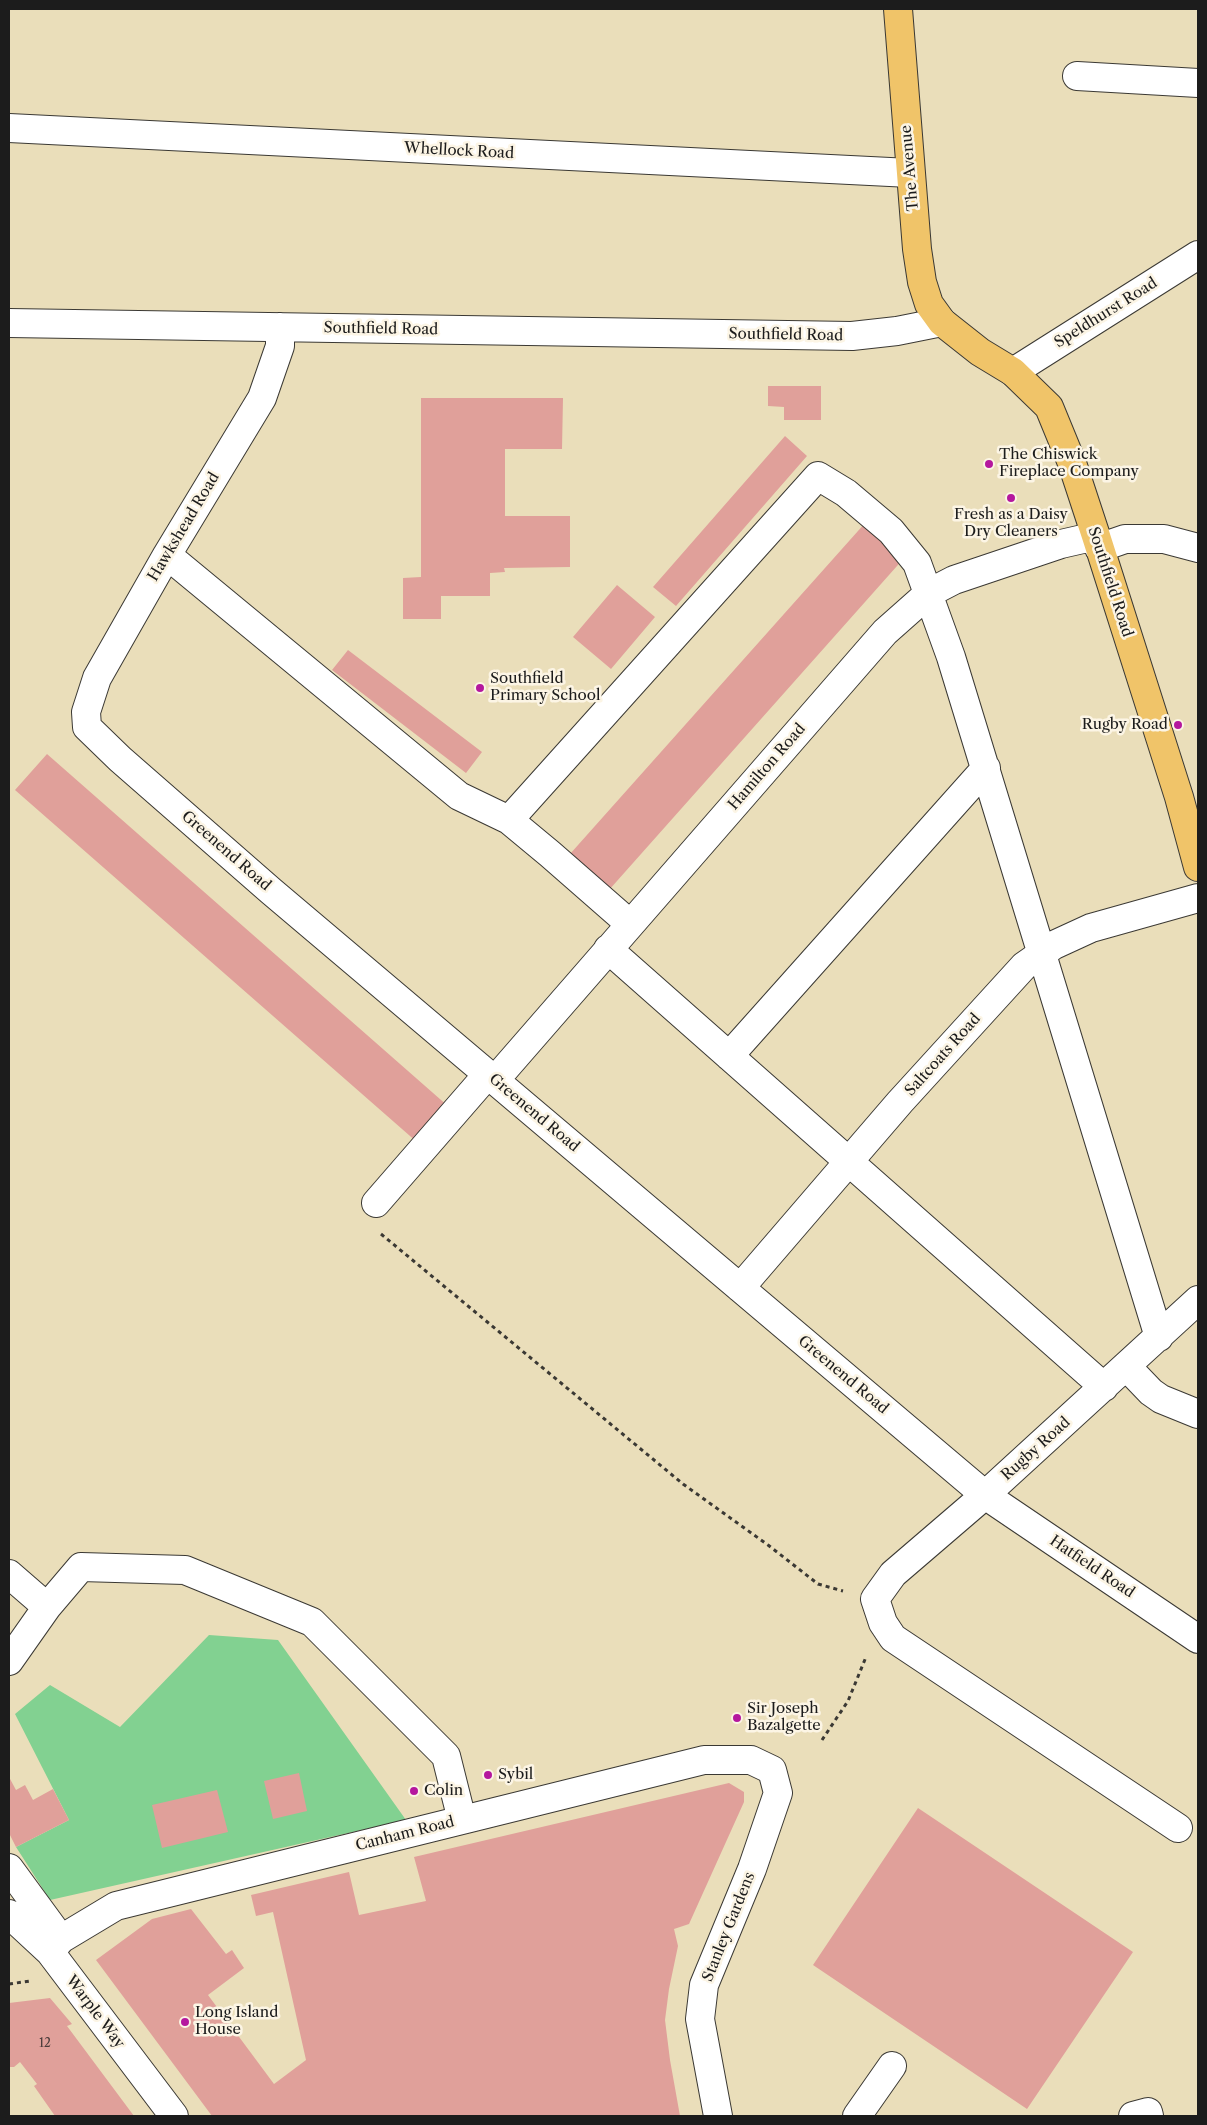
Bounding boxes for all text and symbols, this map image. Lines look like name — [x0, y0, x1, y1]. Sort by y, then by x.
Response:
street label: The Avenue — [897, 124, 923, 212]
street label: Whellock Road — [403, 139, 515, 163]
street label: Speldhurst Road — [1051, 274, 1161, 352]
street label: Southfield Road — [324, 319, 438, 339]
street label: Southfield Road — [729, 325, 843, 345]
place label: The Chiswick Fireplace Company — [999, 446, 1139, 481]
marker: The Chiswick Fireplace Company — [983, 458, 995, 470]
street label: Hawkshead Road — [144, 469, 224, 585]
marker: Fresh as a Daisy Dry Cleaners — [1005, 492, 1017, 504]
place label: Fresh as a Daisy Dry Cleaners — [954, 506, 1068, 541]
street label: Southfield Road — [1084, 525, 1136, 639]
place label: Southfield Primary School — [490, 670, 600, 705]
marker: Southfield Primary School — [474, 682, 486, 694]
place label: Rugby Road — [1082, 716, 1168, 734]
marker: Rugby Road — [1172, 719, 1184, 731]
street label: Hamilton Road — [725, 720, 809, 814]
street label: Greenend Road — [178, 807, 274, 895]
street label: Saltcoats Road — [901, 1010, 985, 1100]
street label: Greenend Road — [485, 1070, 583, 1156]
street label: Greenend Road — [794, 1332, 892, 1418]
street label: Rugby Road — [998, 1413, 1074, 1485]
street label: Hatfield Road — [1046, 1532, 1138, 1602]
place label: Sir Joseph Bazalgette — [747, 1700, 821, 1735]
marker: Sir Joseph Bazalgette — [731, 1712, 743, 1724]
place label: Sybil — [498, 1766, 533, 1784]
marker: Sybil — [482, 1769, 494, 1781]
place label: Colin — [424, 1782, 463, 1800]
marker: Colin — [408, 1785, 420, 1797]
street label: Canham Road — [354, 1813, 456, 1855]
street label: Stanley Gardens — [699, 1870, 759, 1984]
street label: Warple Way — [62, 1972, 128, 2052]
place label: Long Island House — [195, 2004, 278, 2039]
marker: Long Island House — [179, 2016, 191, 2028]
house number: 12 — [39, 2037, 51, 2051]

